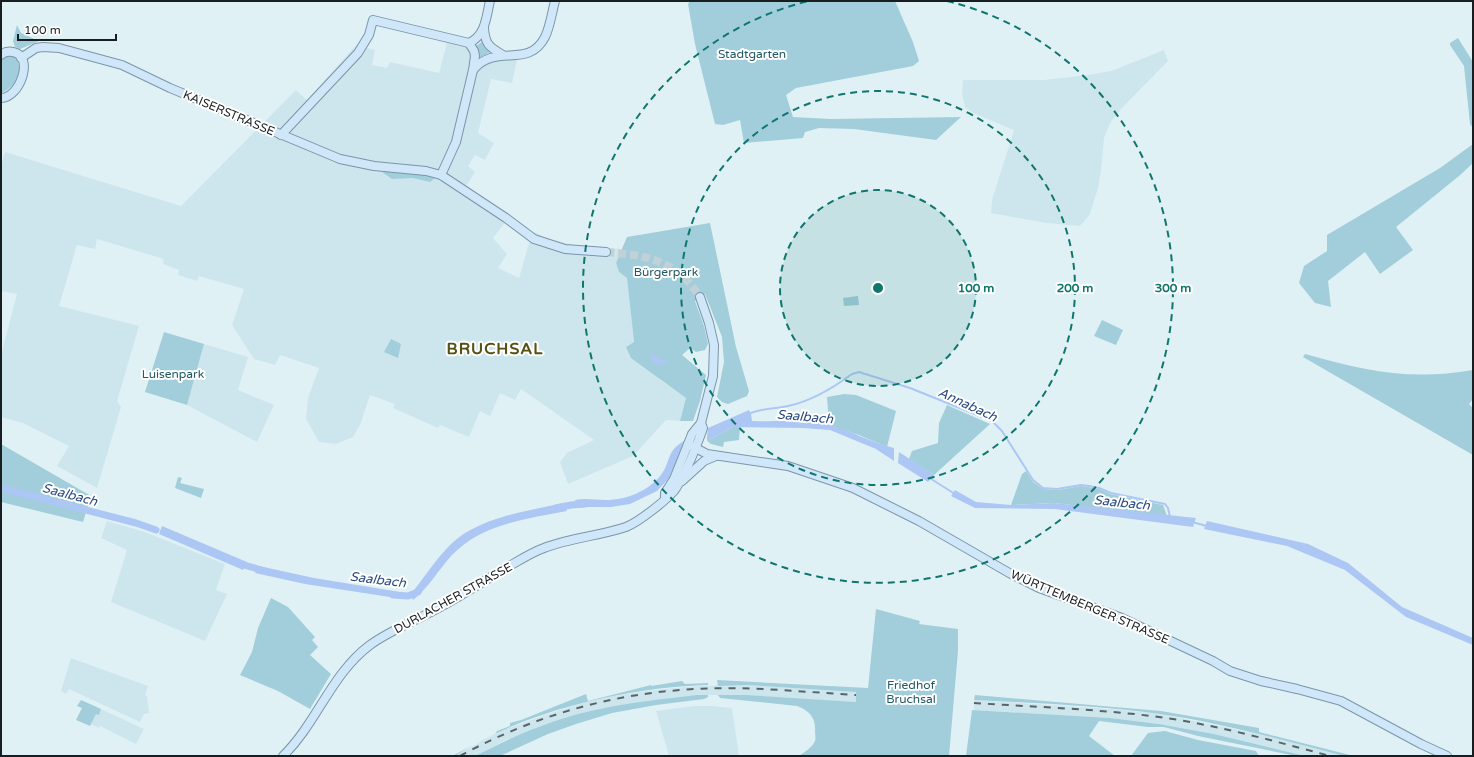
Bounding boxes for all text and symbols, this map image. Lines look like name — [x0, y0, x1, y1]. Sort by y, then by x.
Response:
scale bar — [18, 16, 116, 42]
text: 100 m — [24, 23, 61, 37]
park label: Stadtgarten — [718, 47, 786, 61]
street label: KAISERSTRASSE — [181, 87, 277, 139]
park label: Bürgerpark — [634, 265, 699, 279]
centre of rings — [871, 281, 885, 295]
text: 100 m — [958, 281, 994, 295]
text: 200 m — [1057, 281, 1093, 295]
text: 300 m — [1155, 281, 1191, 295]
district label: BRUCHSAL — [447, 339, 543, 359]
park label: Luisenpark — [142, 367, 205, 381]
water label: Annabach — [936, 384, 1001, 426]
water label: Saalbach — [776, 407, 835, 428]
water label: Saalbach — [41, 480, 100, 510]
water label: Saalbach — [1093, 492, 1152, 514]
street label: DURLACHER STRASSE — [391, 559, 515, 636]
street label: WÜRTTEMBERGER STRASSE — [1009, 567, 1172, 647]
water label: Saalbach — [349, 569, 408, 591]
park label: Friedhof Bruchsal — [886, 678, 936, 706]

